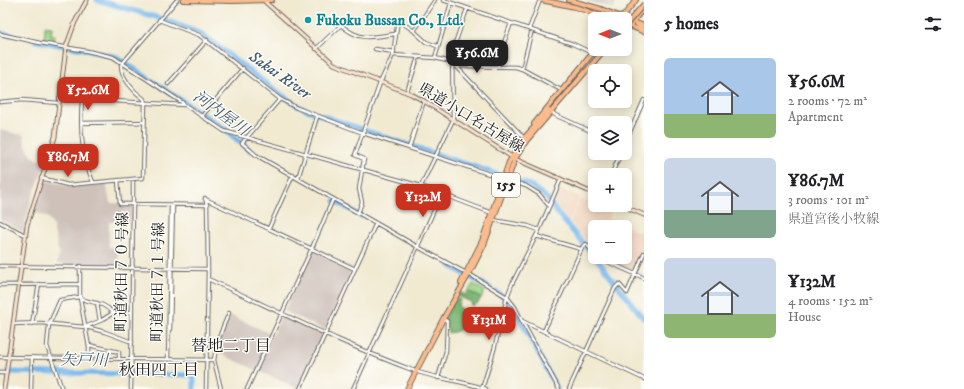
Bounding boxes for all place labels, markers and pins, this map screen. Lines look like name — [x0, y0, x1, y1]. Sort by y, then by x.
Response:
place label: Fukoku Bussan Co., Ltd. — [316, 11, 464, 30]
marker: Fukoku Bussan Co., Ltd. — [303, 15, 313, 25]
pin: ¥56.6M — [444, 40, 510, 74]
pin: ¥52.6M — [55, 77, 121, 111]
pin: ¥86.7M — [35, 144, 101, 178]
pin: ¥132M — [395, 184, 451, 218]
pin: ¥131M — [461, 307, 517, 341]

